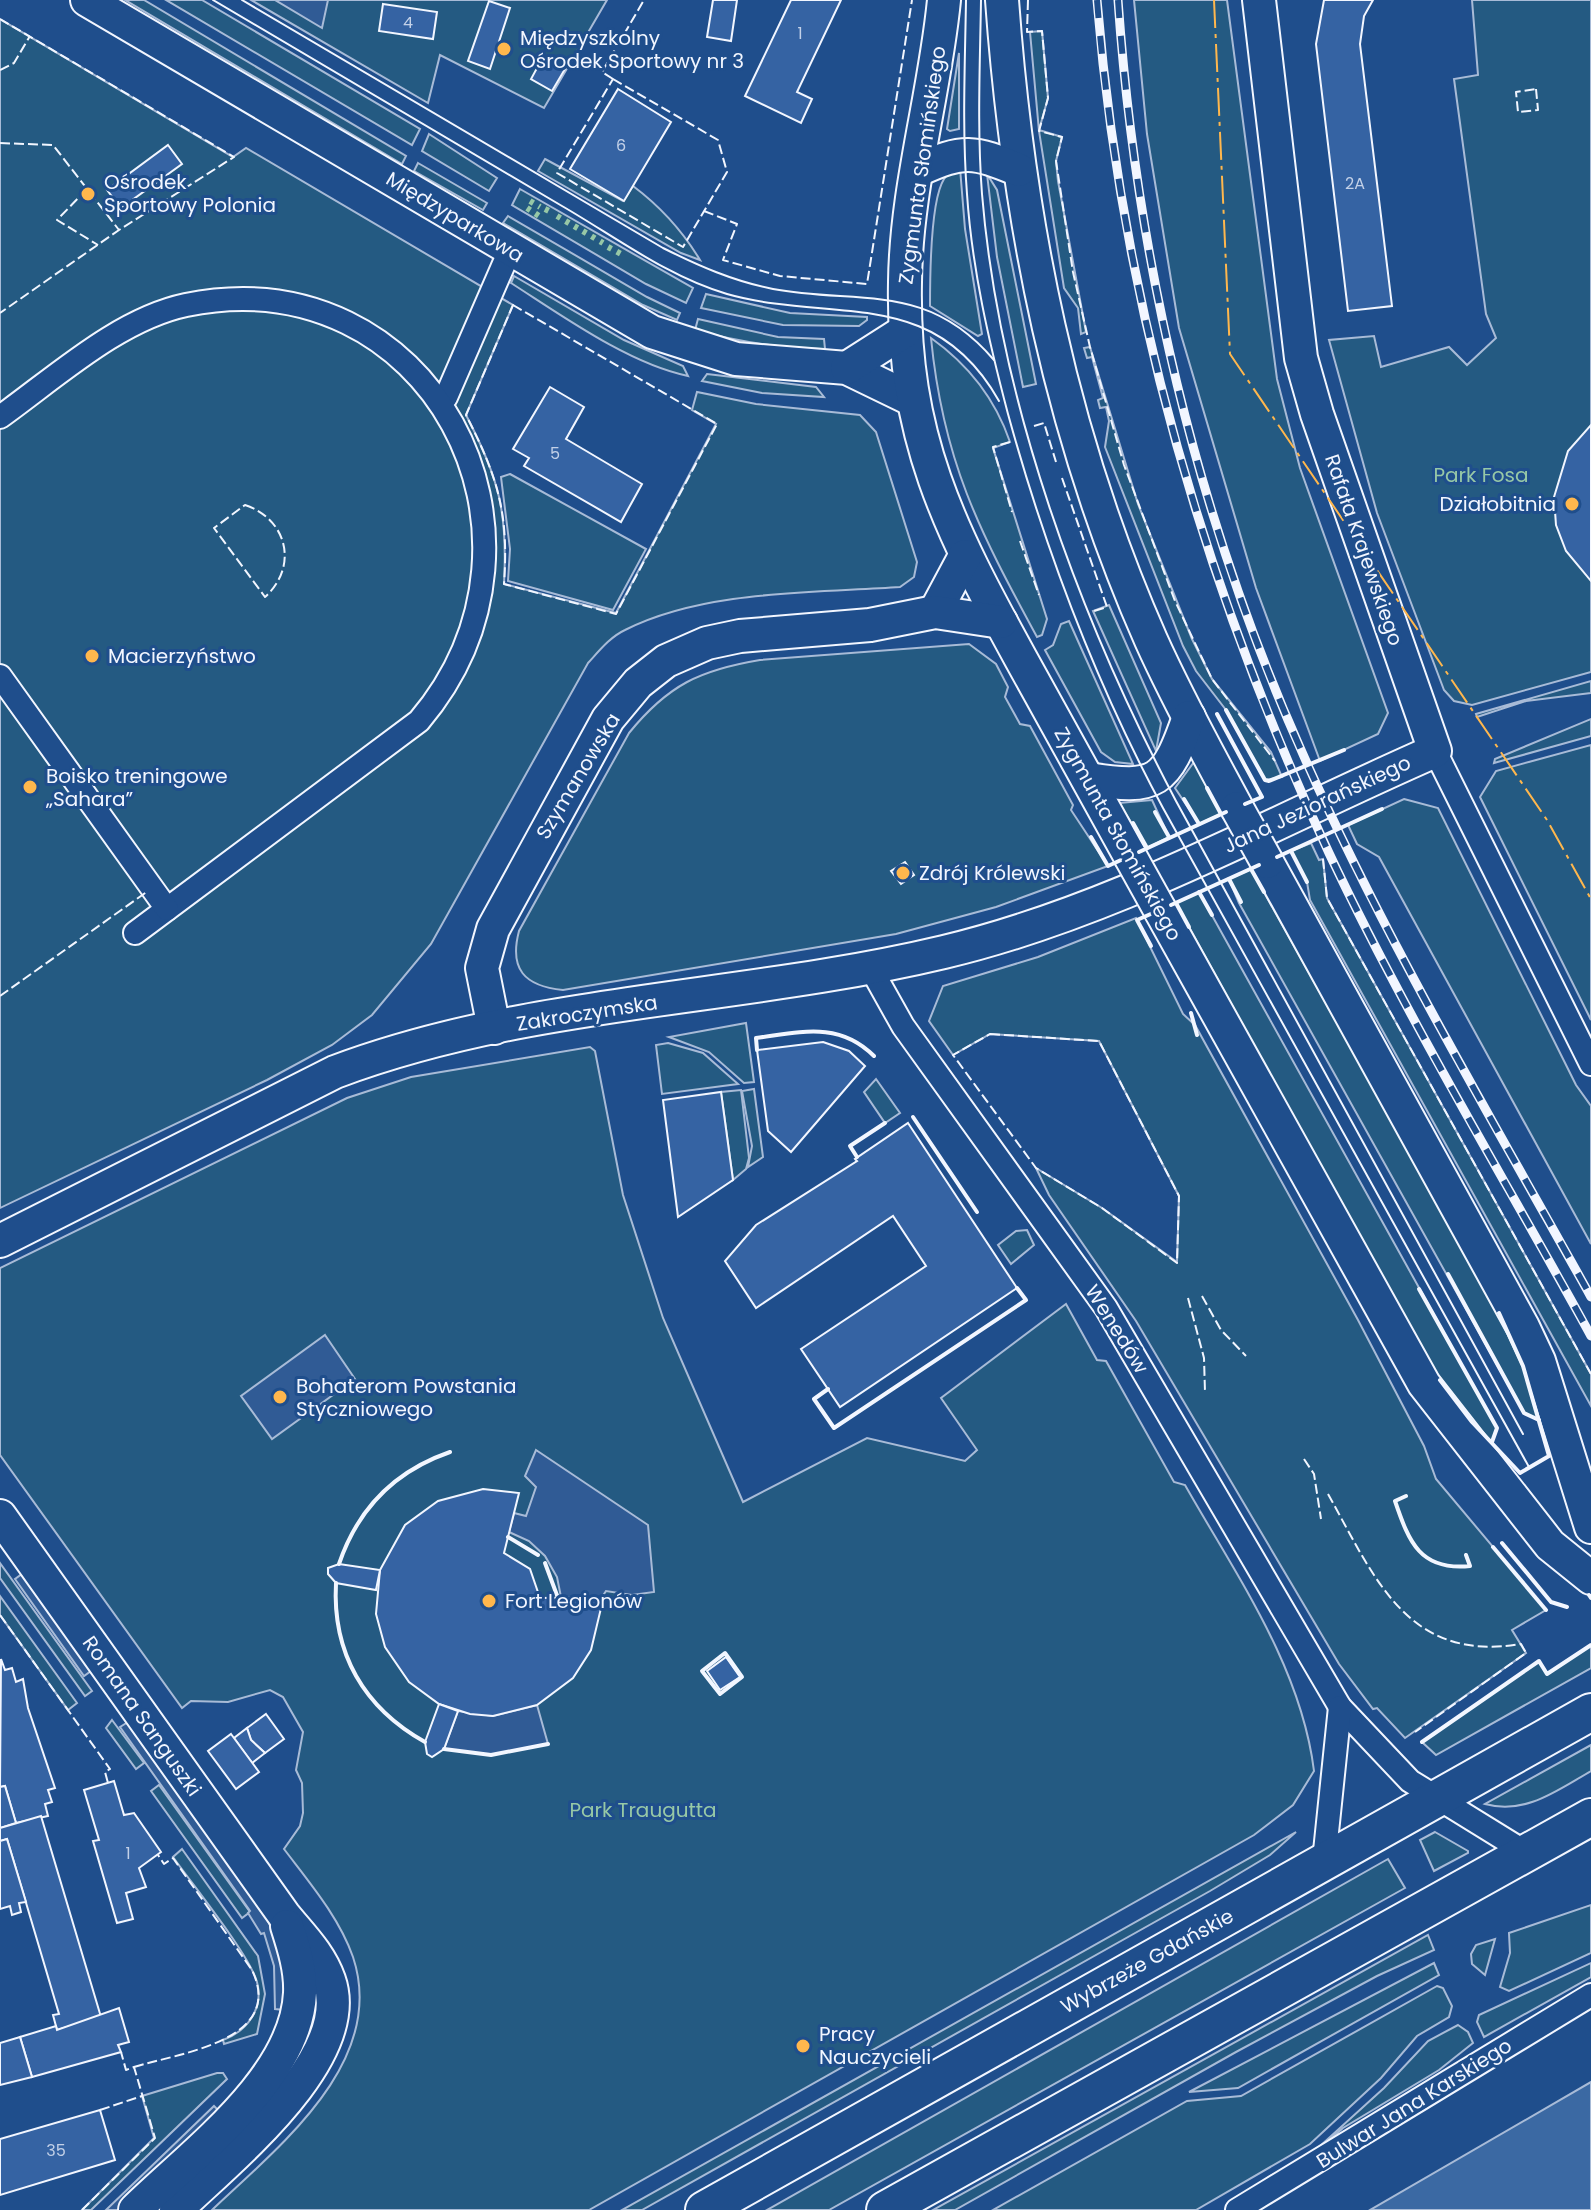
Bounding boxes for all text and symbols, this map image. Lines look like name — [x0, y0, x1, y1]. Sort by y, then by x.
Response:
house number: 4 — [403, 11, 413, 34]
house number: 1 — [797, 22, 803, 45]
place label: Międzyszkolny Ośrodek Sportowy nr 3 — [520, 24, 744, 75]
marker: Międzyszkolny Ośrodek Sportowy nr 3 — [495, 40, 513, 58]
street label: Zygmunta Słomińskiego — [891, 44, 953, 286]
house number: 6 — [616, 134, 626, 157]
street label: Międzyparkowa — [381, 165, 529, 269]
place label: Ośrodek Sportowy Polonia — [104, 168, 276, 219]
house number: 2A — [1345, 172, 1365, 195]
marker: Ośrodek Sportowy Polonia — [79, 185, 97, 203]
house number: 5 — [550, 442, 560, 465]
street label: Rafała Krajewskiego — [1318, 451, 1410, 649]
park label: Park Fosa — [1433, 461, 1529, 489]
place label: Działobitnia — [1440, 490, 1556, 518]
marker: Działobitnia — [1563, 495, 1581, 513]
place label: Macierzyństwo — [108, 642, 256, 670]
marker: Macierzyństwo — [83, 647, 101, 665]
street label: Szymanowska — [529, 708, 627, 844]
street label: Zygmunta Słomińskiego — [1048, 722, 1188, 946]
street label: Jana Jeziorańskiego — [1219, 748, 1415, 860]
place label: Boisko treningowe „Sahara” — [45, 762, 228, 813]
marker: Boisko treningowe „Sahara” — [21, 778, 39, 796]
place label: Zdrój Królewski — [919, 859, 1066, 887]
marker: Zdrój Królewski — [894, 864, 912, 882]
street label: Zakroczymska — [515, 988, 659, 1038]
street label: Wenedów — [1079, 1279, 1156, 1379]
place label: Bohaterom Powstania Styczniowego — [296, 1372, 517, 1423]
marker: Bohaterom Powstania Styczniowego — [271, 1388, 289, 1406]
place label: Fort Legionów — [505, 1587, 643, 1615]
marker: Fort Legionów — [480, 1592, 498, 1610]
street label: Romana Sanguszki — [76, 1630, 208, 1802]
park label: Park Traugutta — [569, 1796, 717, 1824]
house number: 1 — [125, 1842, 131, 1865]
street label: Wybrzeże Gdańskie — [1056, 1902, 1238, 2020]
place label: Pracy Nauczycieli — [819, 2020, 931, 2071]
street label: Bulwar Jana Karskiego — [1311, 2031, 1517, 2175]
marker: Pracy Nauczycieli — [794, 2037, 812, 2055]
house number: 35 — [46, 2139, 66, 2162]

